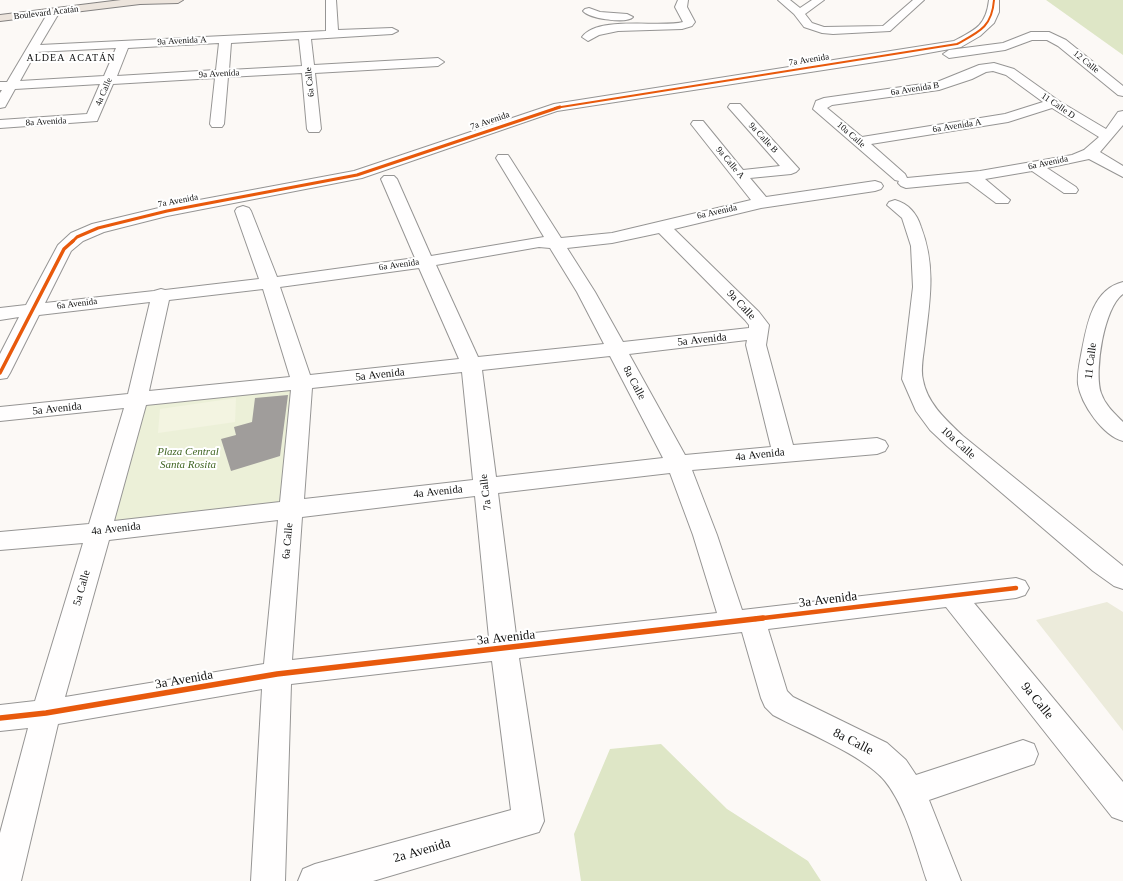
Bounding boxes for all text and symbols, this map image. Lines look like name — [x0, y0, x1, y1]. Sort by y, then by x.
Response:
street label: Boulevard Acatán — [13, 4, 79, 22]
street label: 9a Avenida A — [157, 34, 207, 48]
street label: 12 Calle — [1071, 48, 1101, 76]
street label: 7a Avenida — [788, 51, 830, 69]
district label: ALDEA ACATÁN — [27, 52, 115, 64]
street label: 6a Calle — [303, 67, 317, 97]
street label: 9a Avenida — [198, 68, 240, 80]
street label: 4a Calle — [93, 76, 115, 108]
street label: 6a Avenida B — [890, 80, 940, 98]
street label: 11 Calle D — [1039, 91, 1077, 121]
street label: 7a Avenida — [469, 109, 511, 133]
street label: 8a Avenida — [25, 116, 67, 128]
street label: 6a Avenida A — [932, 117, 982, 135]
street label: 9a Calle B — [746, 120, 780, 156]
street label: 10a Calle — [835, 120, 867, 150]
street label: 9a Calle A — [713, 145, 747, 181]
street label: 6a Avenida — [1027, 154, 1069, 172]
street label: 7a Avenida — [157, 192, 199, 210]
street label: 6a Avenida — [696, 202, 738, 222]
street label: 6a Avenida — [378, 257, 420, 273]
street label: 9a Calle — [724, 287, 758, 323]
street label: 6a Avenida — [56, 296, 98, 312]
street label: 5a Avenida — [677, 331, 727, 349]
street label: 11 Calle — [1082, 342, 1100, 380]
street label: 8a Calle — [620, 364, 648, 402]
street label: 5a Avenida — [355, 366, 405, 384]
street label: 5a Avenida — [32, 400, 82, 418]
street label: 10a Calle — [938, 424, 978, 462]
park label: Plaza Central Santa Rosita — [157, 445, 219, 471]
street label: 4a Avenida — [735, 446, 785, 464]
street label: 7a Calle — [477, 473, 495, 511]
street label: 4a Avenida — [413, 483, 463, 501]
street label: 4a Avenida — [91, 520, 141, 538]
street label: 6a Calle — [280, 522, 296, 560]
street label: 5a Calle — [71, 569, 93, 607]
street label: 3a Avenida — [798, 589, 858, 611]
street label: 3a Avenida — [476, 627, 536, 649]
street label: 3a Avenida — [154, 667, 214, 693]
street label: 9a Calle — [1017, 679, 1057, 723]
street label: 8a Calle — [830, 725, 876, 759]
street label: 2a Avenida — [392, 835, 452, 867]

